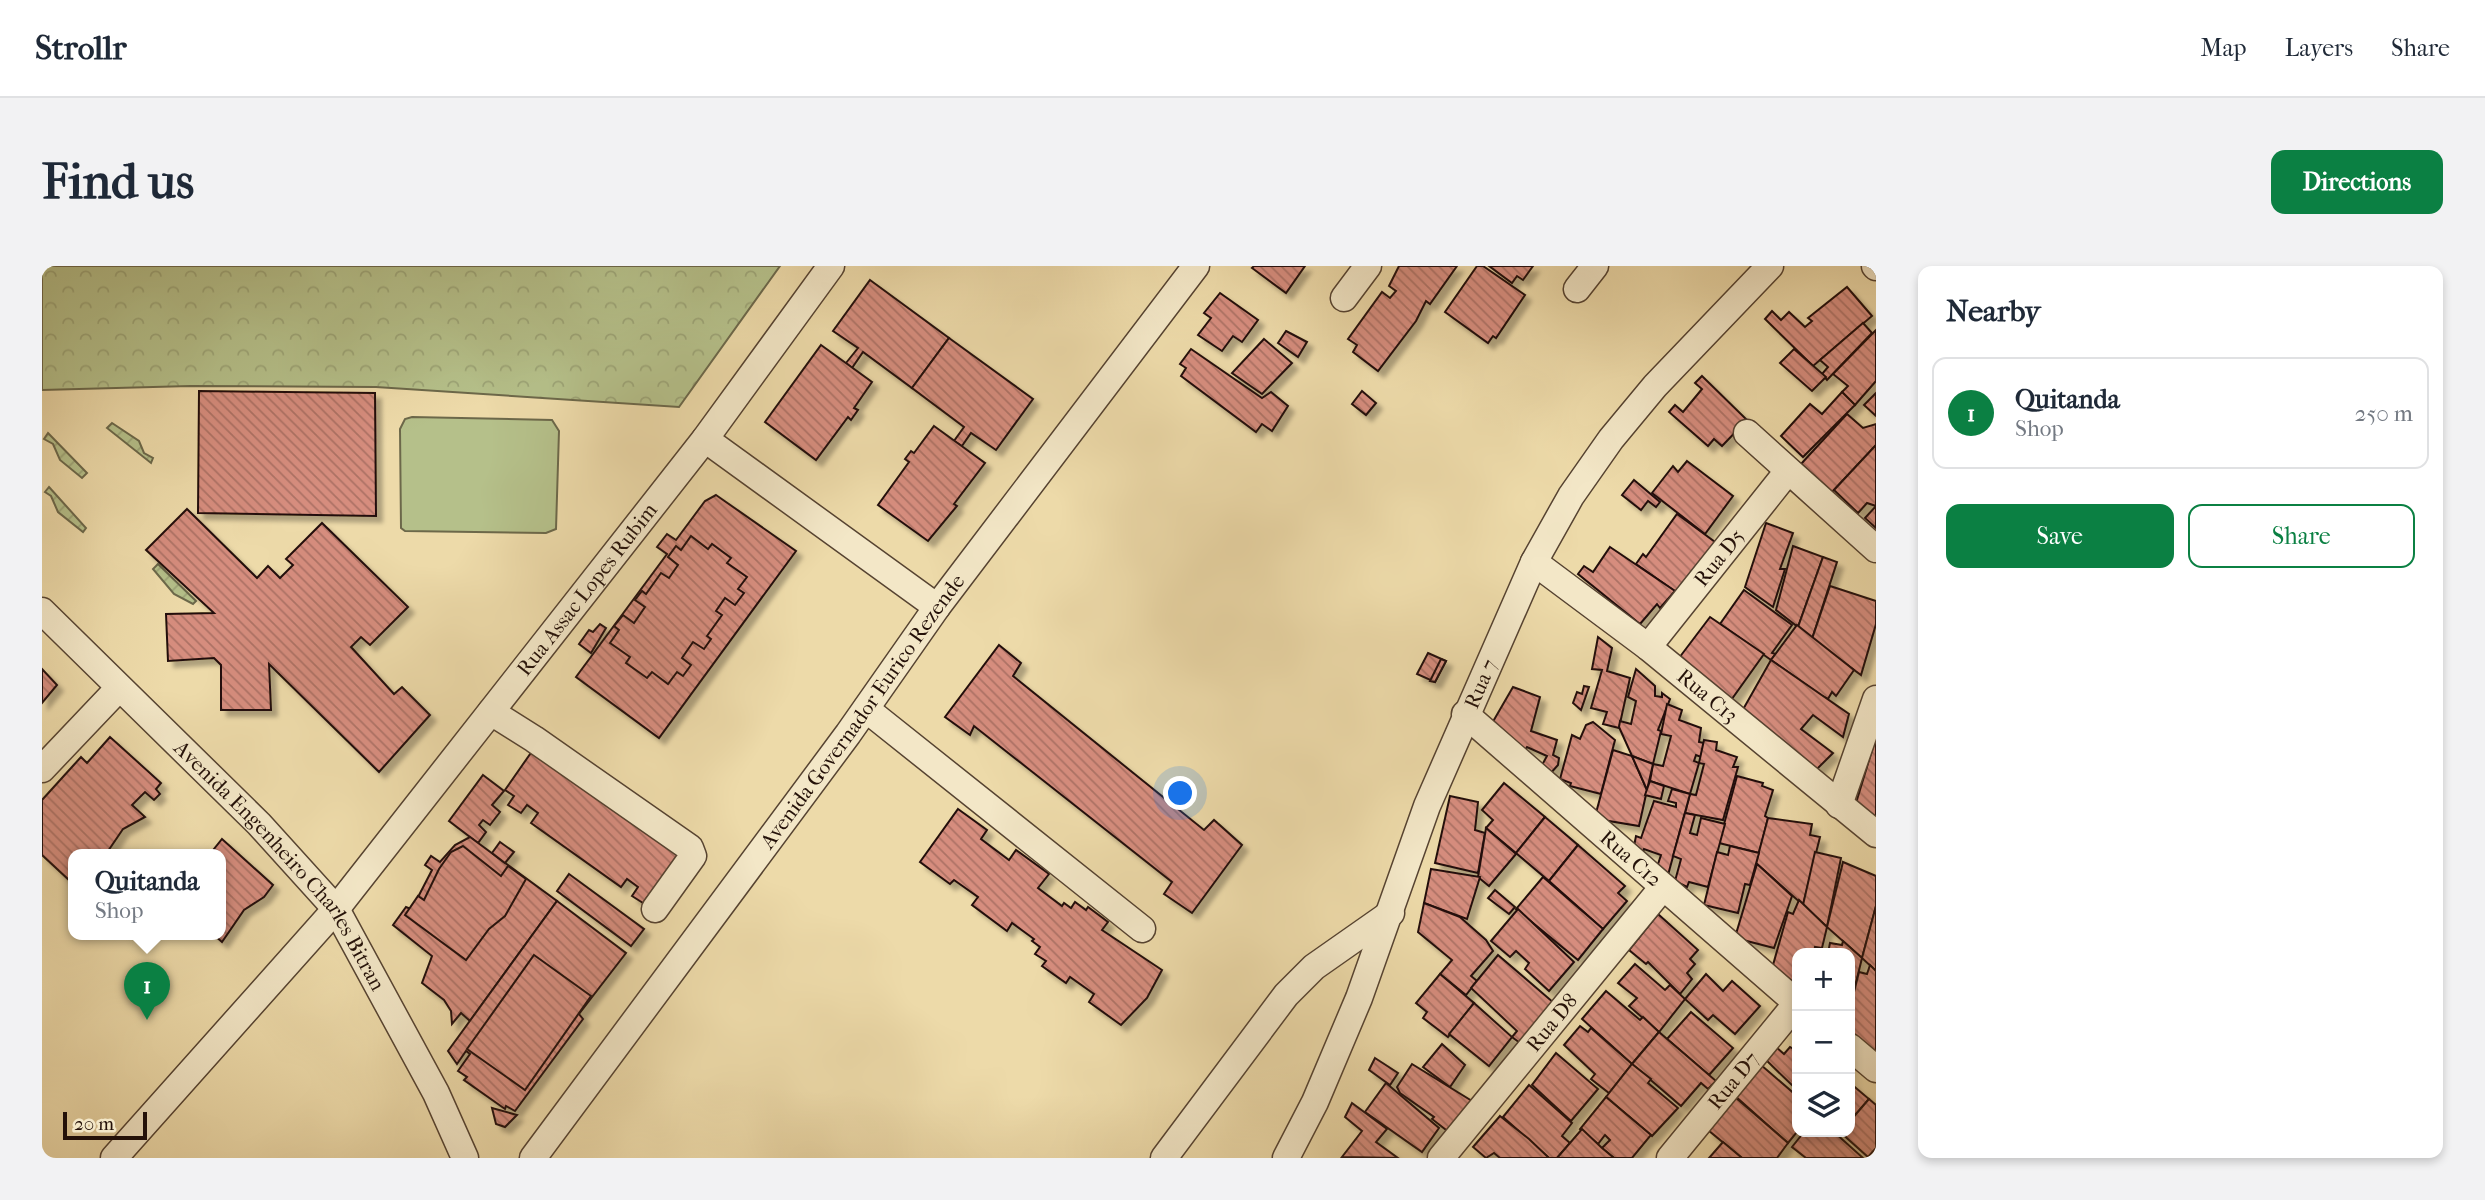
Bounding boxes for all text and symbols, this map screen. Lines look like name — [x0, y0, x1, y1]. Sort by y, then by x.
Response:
text: Strollr — [35, 29, 126, 68]
text: Map — [2201, 34, 2247, 62]
text: Layers — [2285, 34, 2353, 62]
text: Share — [2391, 34, 2450, 62]
button: Directions — [2271, 150, 2443, 214]
text: Find us — [42, 153, 194, 211]
text: Nearby — [1946, 294, 2041, 329]
text: Quitanda — [2015, 384, 2120, 415]
text: 1 — [1967, 400, 1975, 427]
text: 250 m — [2355, 400, 2413, 427]
text: Shop — [2015, 415, 2064, 442]
street label: Rua Assac Lopes Rubim — [512, 498, 662, 680]
button: Save — [1946, 504, 2174, 568]
button: Share — [2188, 504, 2415, 568]
street label: Rua D5 — [1689, 524, 1749, 591]
street label: Avenida Governador Eurico Rezende — [755, 569, 970, 854]
street label: Rua 7 — [1459, 656, 1502, 712]
street label: Rua C13 — [1672, 664, 1743, 728]
street label: Avenida Engenheiro Charles Bitran — [169, 735, 390, 995]
your location — [1163, 776, 1197, 810]
street label: Rua C12 — [1595, 825, 1667, 892]
popup — [68, 849, 226, 940]
text: Quitanda — [95, 866, 199, 897]
text: Shop — [95, 897, 143, 924]
map controls — [1792, 948, 1855, 1137]
button: + — [1792, 948, 1855, 1011]
pin: 1 — [124, 962, 170, 1020]
street label: Rua D8 — [1521, 989, 1583, 1056]
button: − — [1792, 1011, 1855, 1074]
street label: Rua D7 — [1703, 1047, 1764, 1114]
button: layers — [1792, 1074, 1855, 1137]
scale bar — [63, 1109, 147, 1141]
text: 20 m — [74, 1113, 114, 1135]

